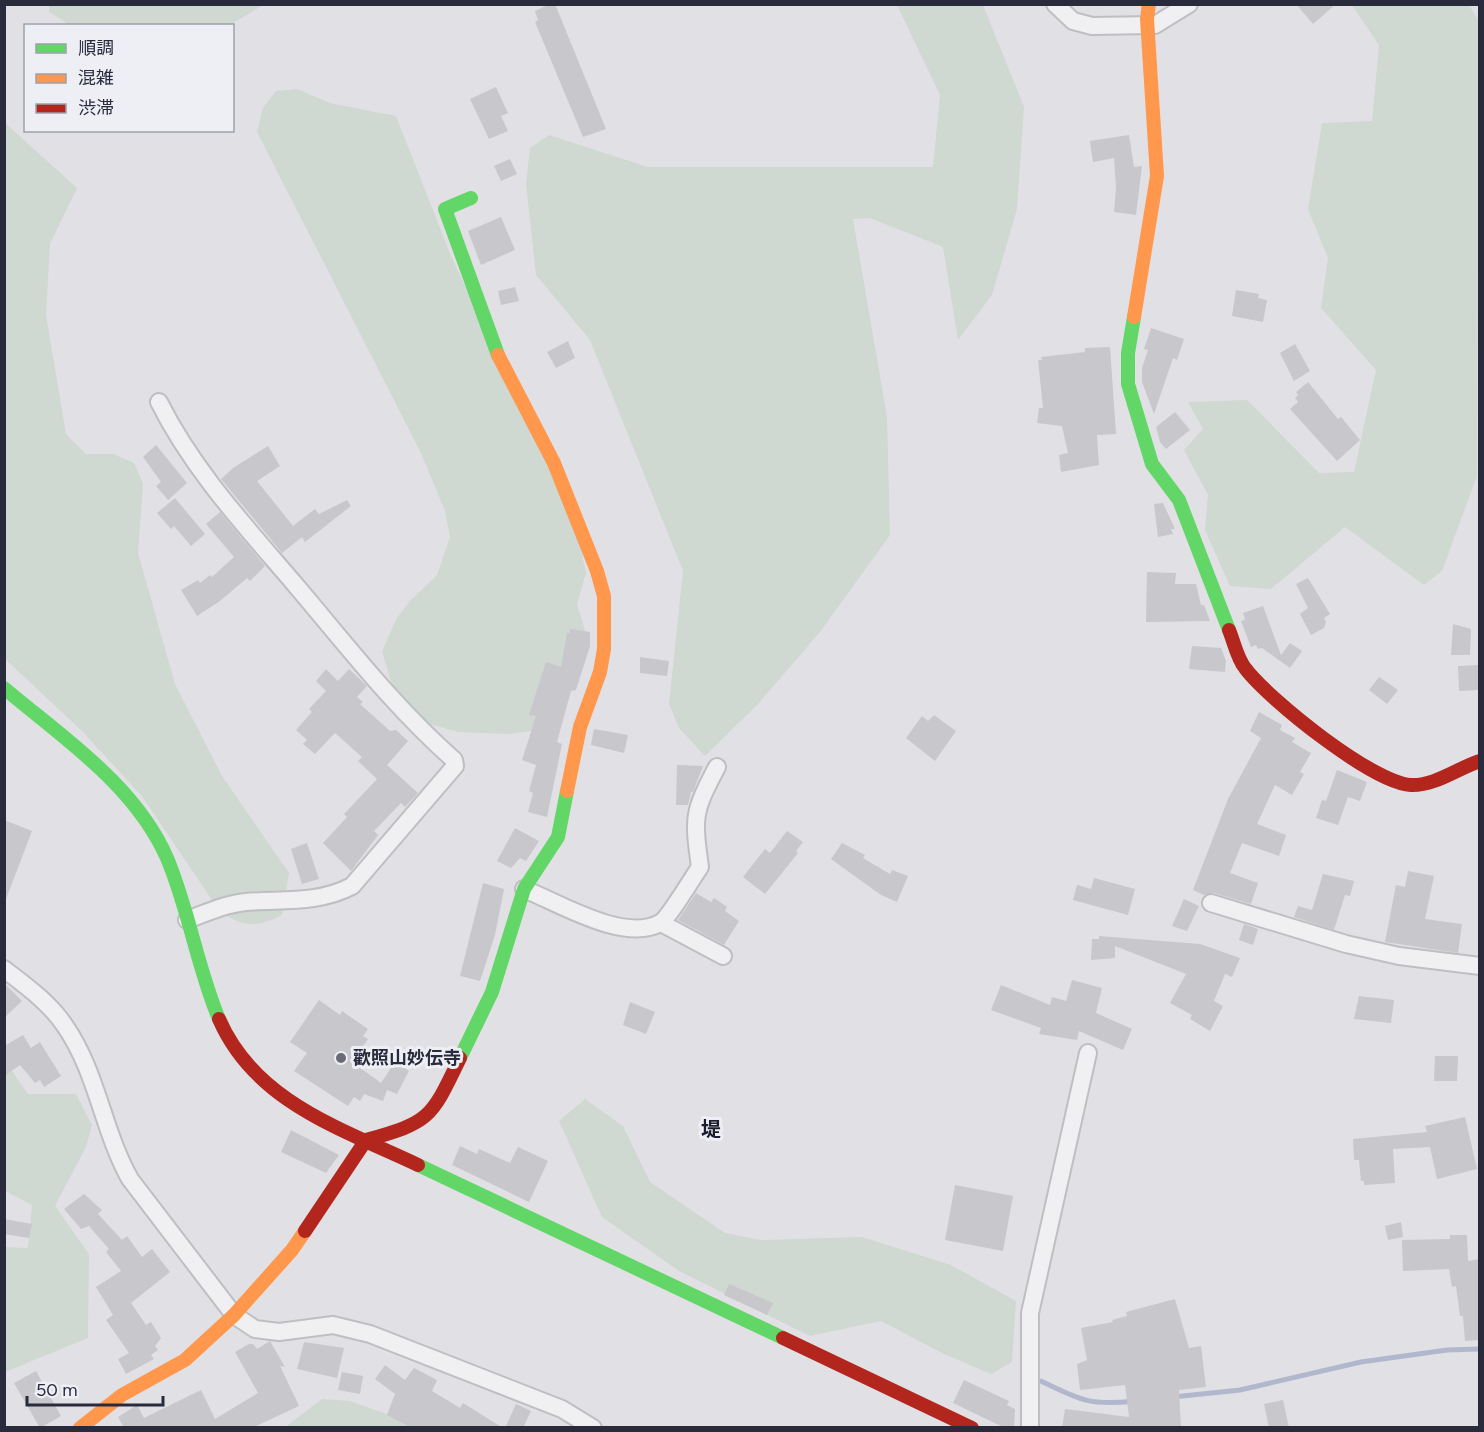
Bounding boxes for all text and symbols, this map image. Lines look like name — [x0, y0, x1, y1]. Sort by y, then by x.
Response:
legend — [24, 24, 234, 132]
text: 順調 — [78, 37, 114, 59]
text: 混雑 — [78, 67, 114, 89]
text: 渋滞 — [78, 97, 114, 119]
place label: 歡照山妙伝寺 — [353, 1047, 461, 1069]
marker: 歡照山妙伝寺 — [334, 1051, 348, 1065]
district label: 堤 — [701, 1117, 721, 1141]
scale bar — [27, 1369, 164, 1407]
text: 50 m — [36, 1379, 78, 1401]

